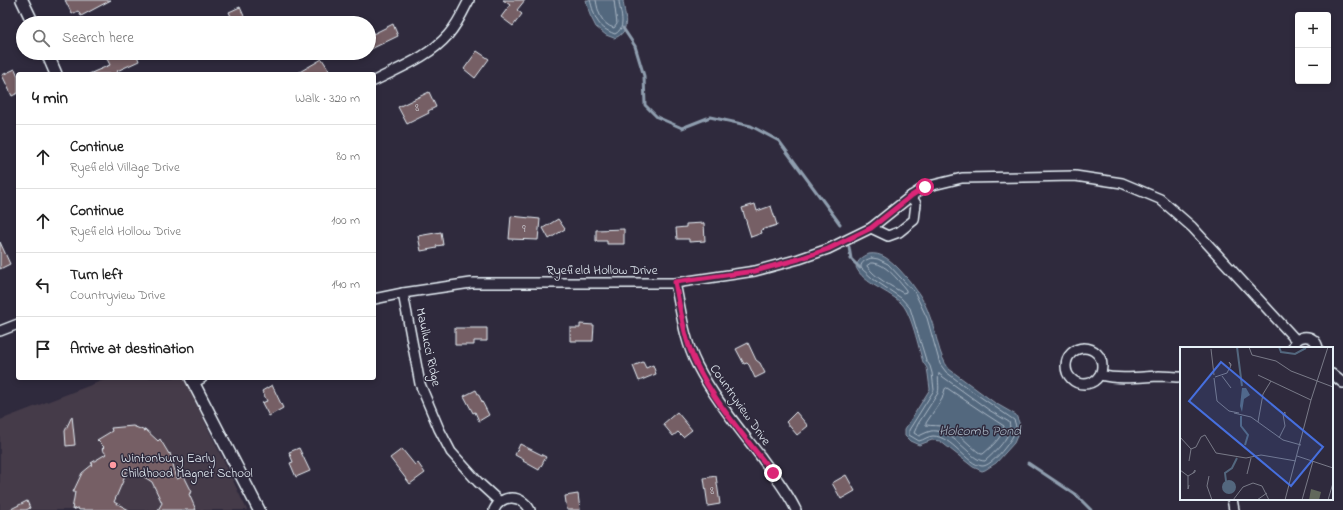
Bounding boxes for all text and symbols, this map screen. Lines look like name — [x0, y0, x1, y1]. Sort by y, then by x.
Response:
map controls — [1295, 12, 1331, 84]
button: + — [1295, 12, 1331, 48]
search box — [16, 16, 376, 60]
icon: search — [30, 27, 52, 49]
text: Search here — [62, 27, 134, 49]
button: − — [1295, 48, 1331, 84]
text: 4 min — [32, 86, 68, 111]
text: Walk · 320 m — [295, 89, 360, 108]
house number: 8 — [415, 100, 419, 116]
text: Continue — [70, 136, 124, 158]
icon: ahead — [32, 146, 54, 168]
text: 80 m — [336, 147, 360, 166]
text: Ryefield Village Drive — [70, 158, 180, 177]
route start — [916, 178, 934, 196]
text: Continue — [70, 200, 124, 222]
icon: ahead — [32, 210, 54, 232]
text: 100 m — [331, 211, 360, 230]
house number: 9 — [522, 221, 526, 237]
text: Ryefield Hollow Drive — [70, 222, 181, 241]
street label: Ryefield Hollow Drive — [546, 261, 658, 281]
text: Turn left — [70, 264, 123, 286]
icon: left — [32, 274, 54, 296]
text: 140 m — [332, 275, 360, 294]
text: Countryview Drive — [70, 286, 165, 305]
street label: Maullucci Ridge — [409, 306, 446, 388]
icon: arrive — [32, 338, 54, 360]
text: Arrive at destination — [70, 338, 194, 360]
inset map — [1180, 347, 1333, 500]
street label: Countryview Drive — [704, 360, 775, 450]
water label: Holcomb Pond — [939, 421, 1022, 442]
place label: Wintonbury Early Childhood Magnet School — [121, 449, 253, 484]
marker: Wintonbury Early Childhood Magnet School — [108, 460, 118, 470]
route end — [764, 464, 782, 482]
house number: 8 — [710, 483, 714, 499]

